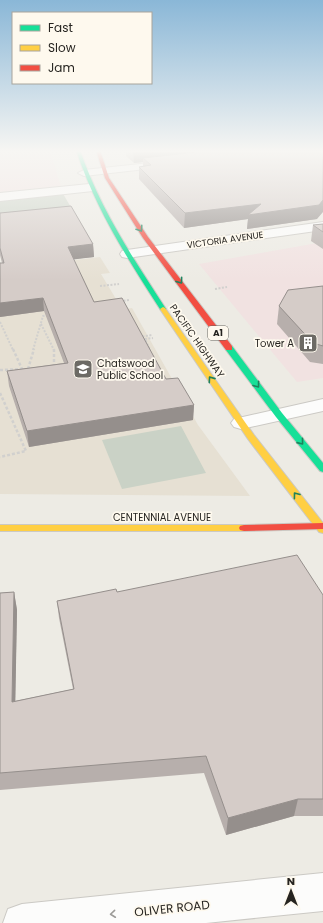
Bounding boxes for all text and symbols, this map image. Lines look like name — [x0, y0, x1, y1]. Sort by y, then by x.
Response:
legend — [12, 12, 152, 84]
text: Fast — [48, 19, 73, 36]
text: Slow — [48, 39, 76, 56]
text: Jam — [48, 59, 75, 76]
one-way arrow — [136, 225, 143, 232]
street label: VICTORIA AVENUE — [186, 229, 264, 251]
one-way arrow — [175, 277, 183, 284]
street label: PACIFIC HIGHWAY — [166, 301, 228, 381]
road number: A1 — [208, 326, 228, 340]
building icon: Tower A — [297, 332, 319, 354]
place label: Tower A — [255, 336, 294, 351]
place label: Chatswood Public School — [97, 356, 163, 383]
school or university icon: Chatswood Public School — [72, 358, 94, 380]
one-way arrow — [209, 377, 216, 384]
one-way arrow — [252, 381, 259, 388]
one-way arrow — [297, 437, 304, 445]
one-way arrow — [294, 492, 301, 499]
street label: CENTENNIAL AVENUE — [113, 510, 211, 525]
north arrow — [271, 871, 311, 911]
text: N — [287, 873, 295, 889]
street label: OLIVER ROAD — [133, 896, 211, 920]
one-way arrow — [110, 909, 116, 918]

